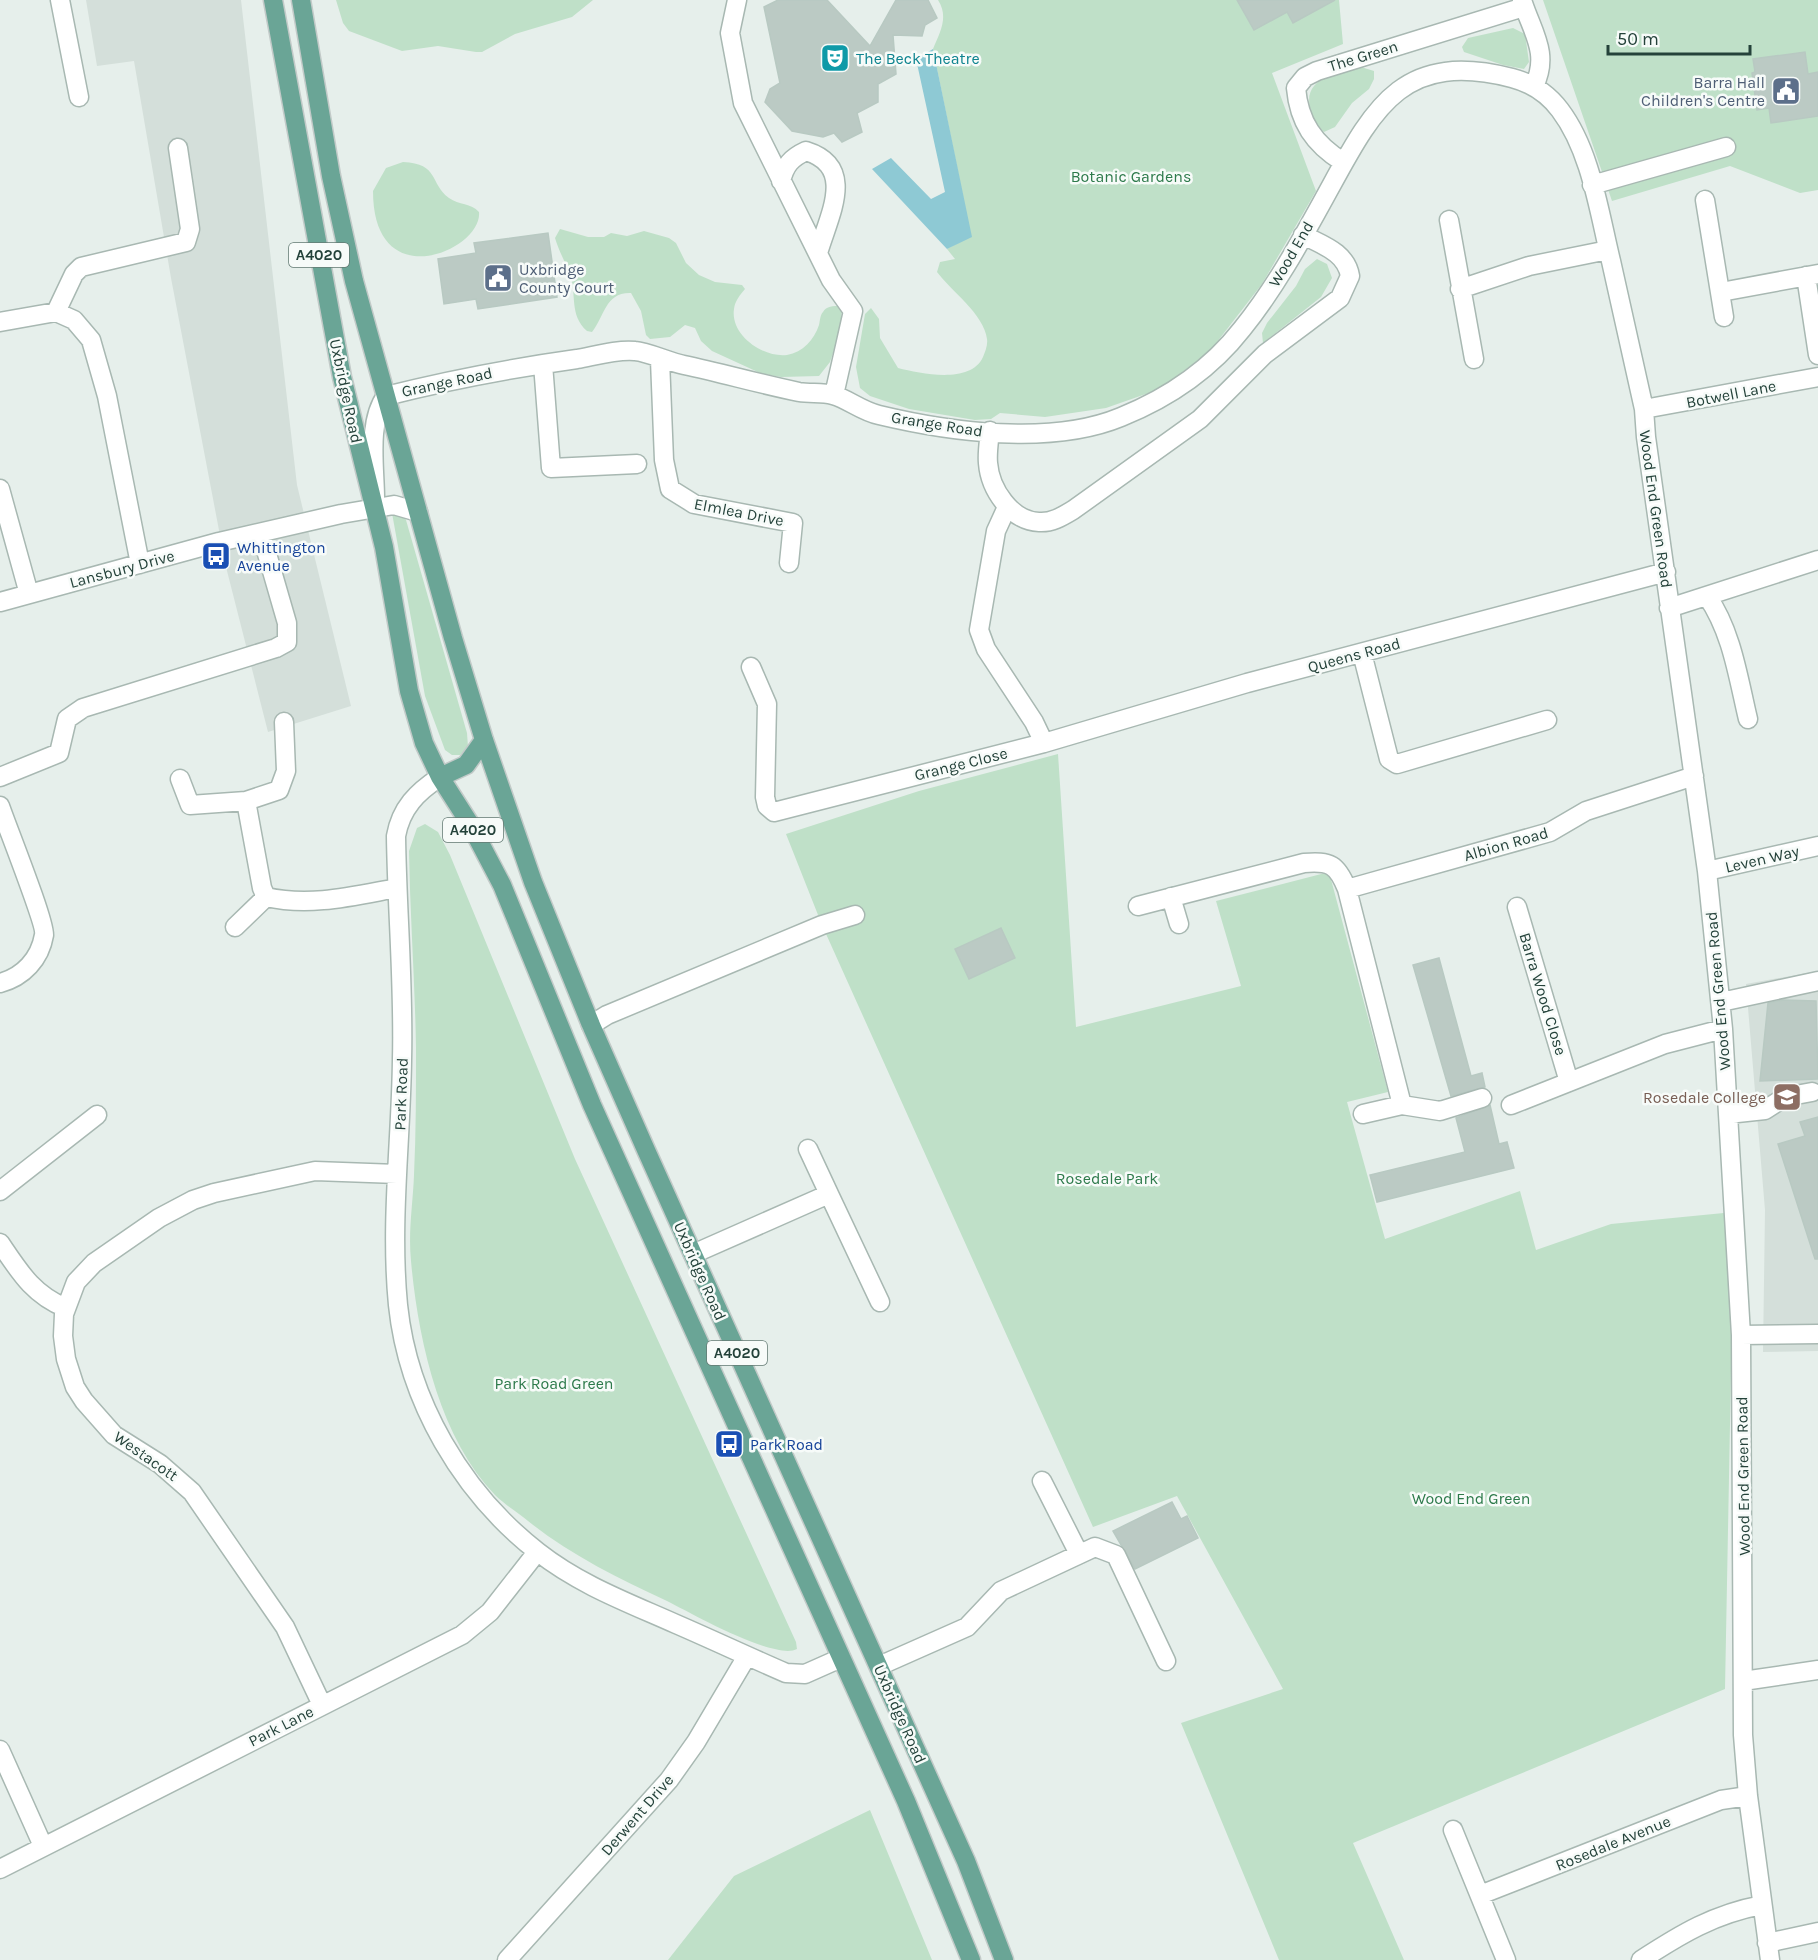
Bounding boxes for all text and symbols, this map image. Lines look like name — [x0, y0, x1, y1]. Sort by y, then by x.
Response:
scale bar — [1608, 18, 1750, 56]
text: 50 m — [1617, 28, 1659, 50]
street label: The Green — [1326, 36, 1400, 76]
theatre icon: The Beck Theatre — [819, 42, 851, 74]
place label: The Beck Theatre — [856, 49, 980, 68]
place label: Barra Hall Children's Centre — [1641, 73, 1765, 110]
public building icon: Barra Hall Children's Centre — [1770, 75, 1802, 107]
park label: Botanic Gardens — [1071, 167, 1191, 186]
street label: Wood End — [1265, 218, 1317, 290]
road number: A4020 — [289, 243, 349, 267]
place label: Uxbridge County Court — [519, 260, 614, 297]
public building icon: Uxbridge County Court — [482, 262, 514, 294]
street label: Uxbridge Road — [326, 337, 366, 445]
street label: Grange Road — [400, 363, 494, 401]
street label: Botwell Lane — [1684, 376, 1778, 412]
street label: Grange Road — [890, 407, 984, 441]
street label: Wood End Green Road — [1636, 429, 1676, 589]
street label: Elmlea Drive — [692, 494, 786, 530]
place label: Whittington Avenue — [237, 538, 326, 575]
bus stop icon: Whittington Avenue — [200, 540, 232, 572]
street label: Lansbury Drive — [67, 546, 177, 592]
street label: Queens Road — [1306, 633, 1402, 677]
street label: Grange Close — [912, 743, 1010, 785]
road number: A4020 — [443, 818, 503, 842]
street label: Albion Road — [1462, 823, 1550, 865]
street label: Leven Way — [1723, 841, 1801, 877]
street label: Wood End Green Road — [1702, 911, 1734, 1071]
street label: Barra Wood Close — [1515, 930, 1571, 1058]
street label: Park Road — [390, 1057, 412, 1131]
school or university icon: Rosedale College — [1771, 1081, 1803, 1113]
place label: Rosedale College — [1643, 1088, 1766, 1107]
park label: Rosedale Park — [1056, 1169, 1158, 1188]
street label: Uxbridge Road — [670, 1219, 730, 1323]
road number: A4020 — [707, 1341, 767, 1365]
park label: Park Road Green — [494, 1374, 614, 1393]
street label: Wood End Green Road — [1732, 1396, 1754, 1556]
street label: Westacott — [110, 1427, 182, 1485]
bus stop icon: Park Road — [713, 1428, 745, 1460]
place label: Park Road — [750, 1435, 823, 1454]
park label: Wood End Green — [1412, 1489, 1530, 1508]
street label: Uxbridge Road — [870, 1662, 930, 1766]
street label: Park Lane — [245, 1702, 317, 1750]
street label: Derwent Drive — [597, 1771, 677, 1859]
street label: Rosedale Avenue — [1553, 1811, 1673, 1875]

